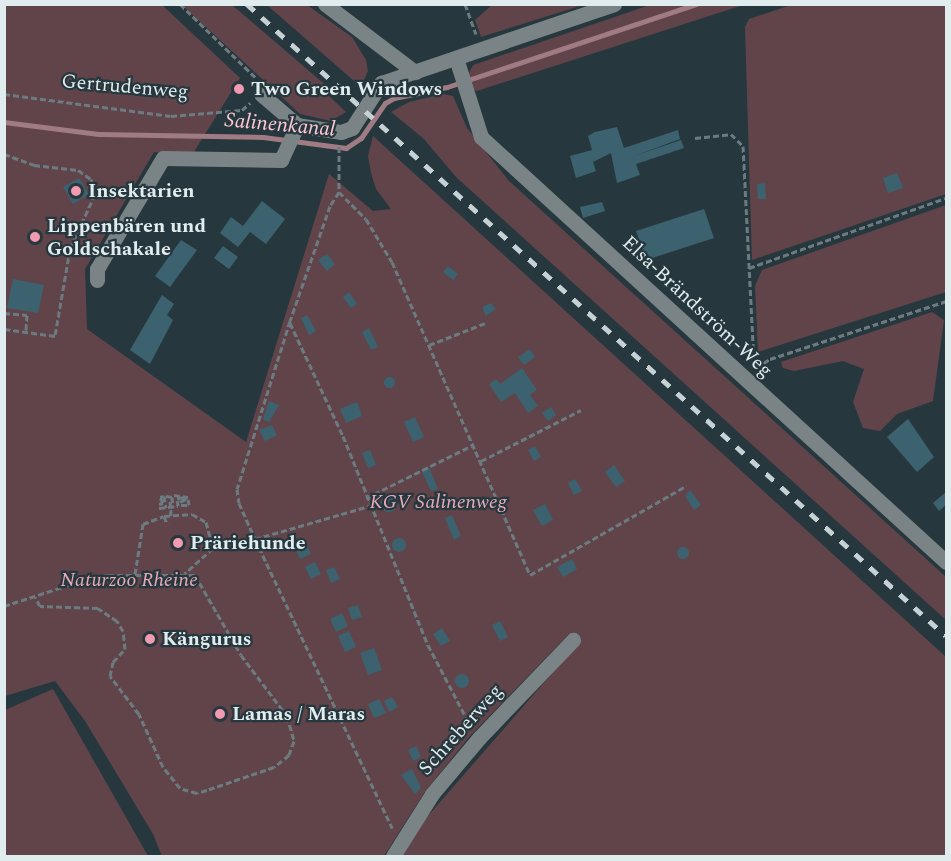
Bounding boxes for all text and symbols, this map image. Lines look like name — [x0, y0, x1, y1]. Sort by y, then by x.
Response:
street label: Gertrudenweg — [61, 69, 189, 105]
place label: Two Green Windows — [251, 77, 442, 101]
marker: Two Green Windows — [232, 82, 246, 96]
water label: Salinenkanal — [224, 108, 336, 142]
place label: Insektarien — [88, 179, 195, 203]
marker: Insektarien — [69, 184, 83, 198]
place label: Lippenbären und Goldschakale — [47, 214, 206, 261]
marker: Lippenbären und Goldschakale — [28, 230, 42, 244]
street label: Elsa-Brändström-Weg — [617, 231, 777, 383]
park label: KGV Salinenweg — [369, 490, 507, 514]
place label: Präriehunde — [190, 531, 306, 555]
marker: Präriehunde — [171, 536, 185, 550]
park label: Naturzoo Rheine — [60, 568, 198, 592]
place label: Kängurus — [162, 627, 251, 651]
marker: Kängurus — [143, 632, 157, 646]
street label: Schreberweg — [414, 679, 508, 781]
place label: Lamas / Maras — [232, 702, 365, 726]
marker: Lamas / Maras — [213, 707, 227, 721]

